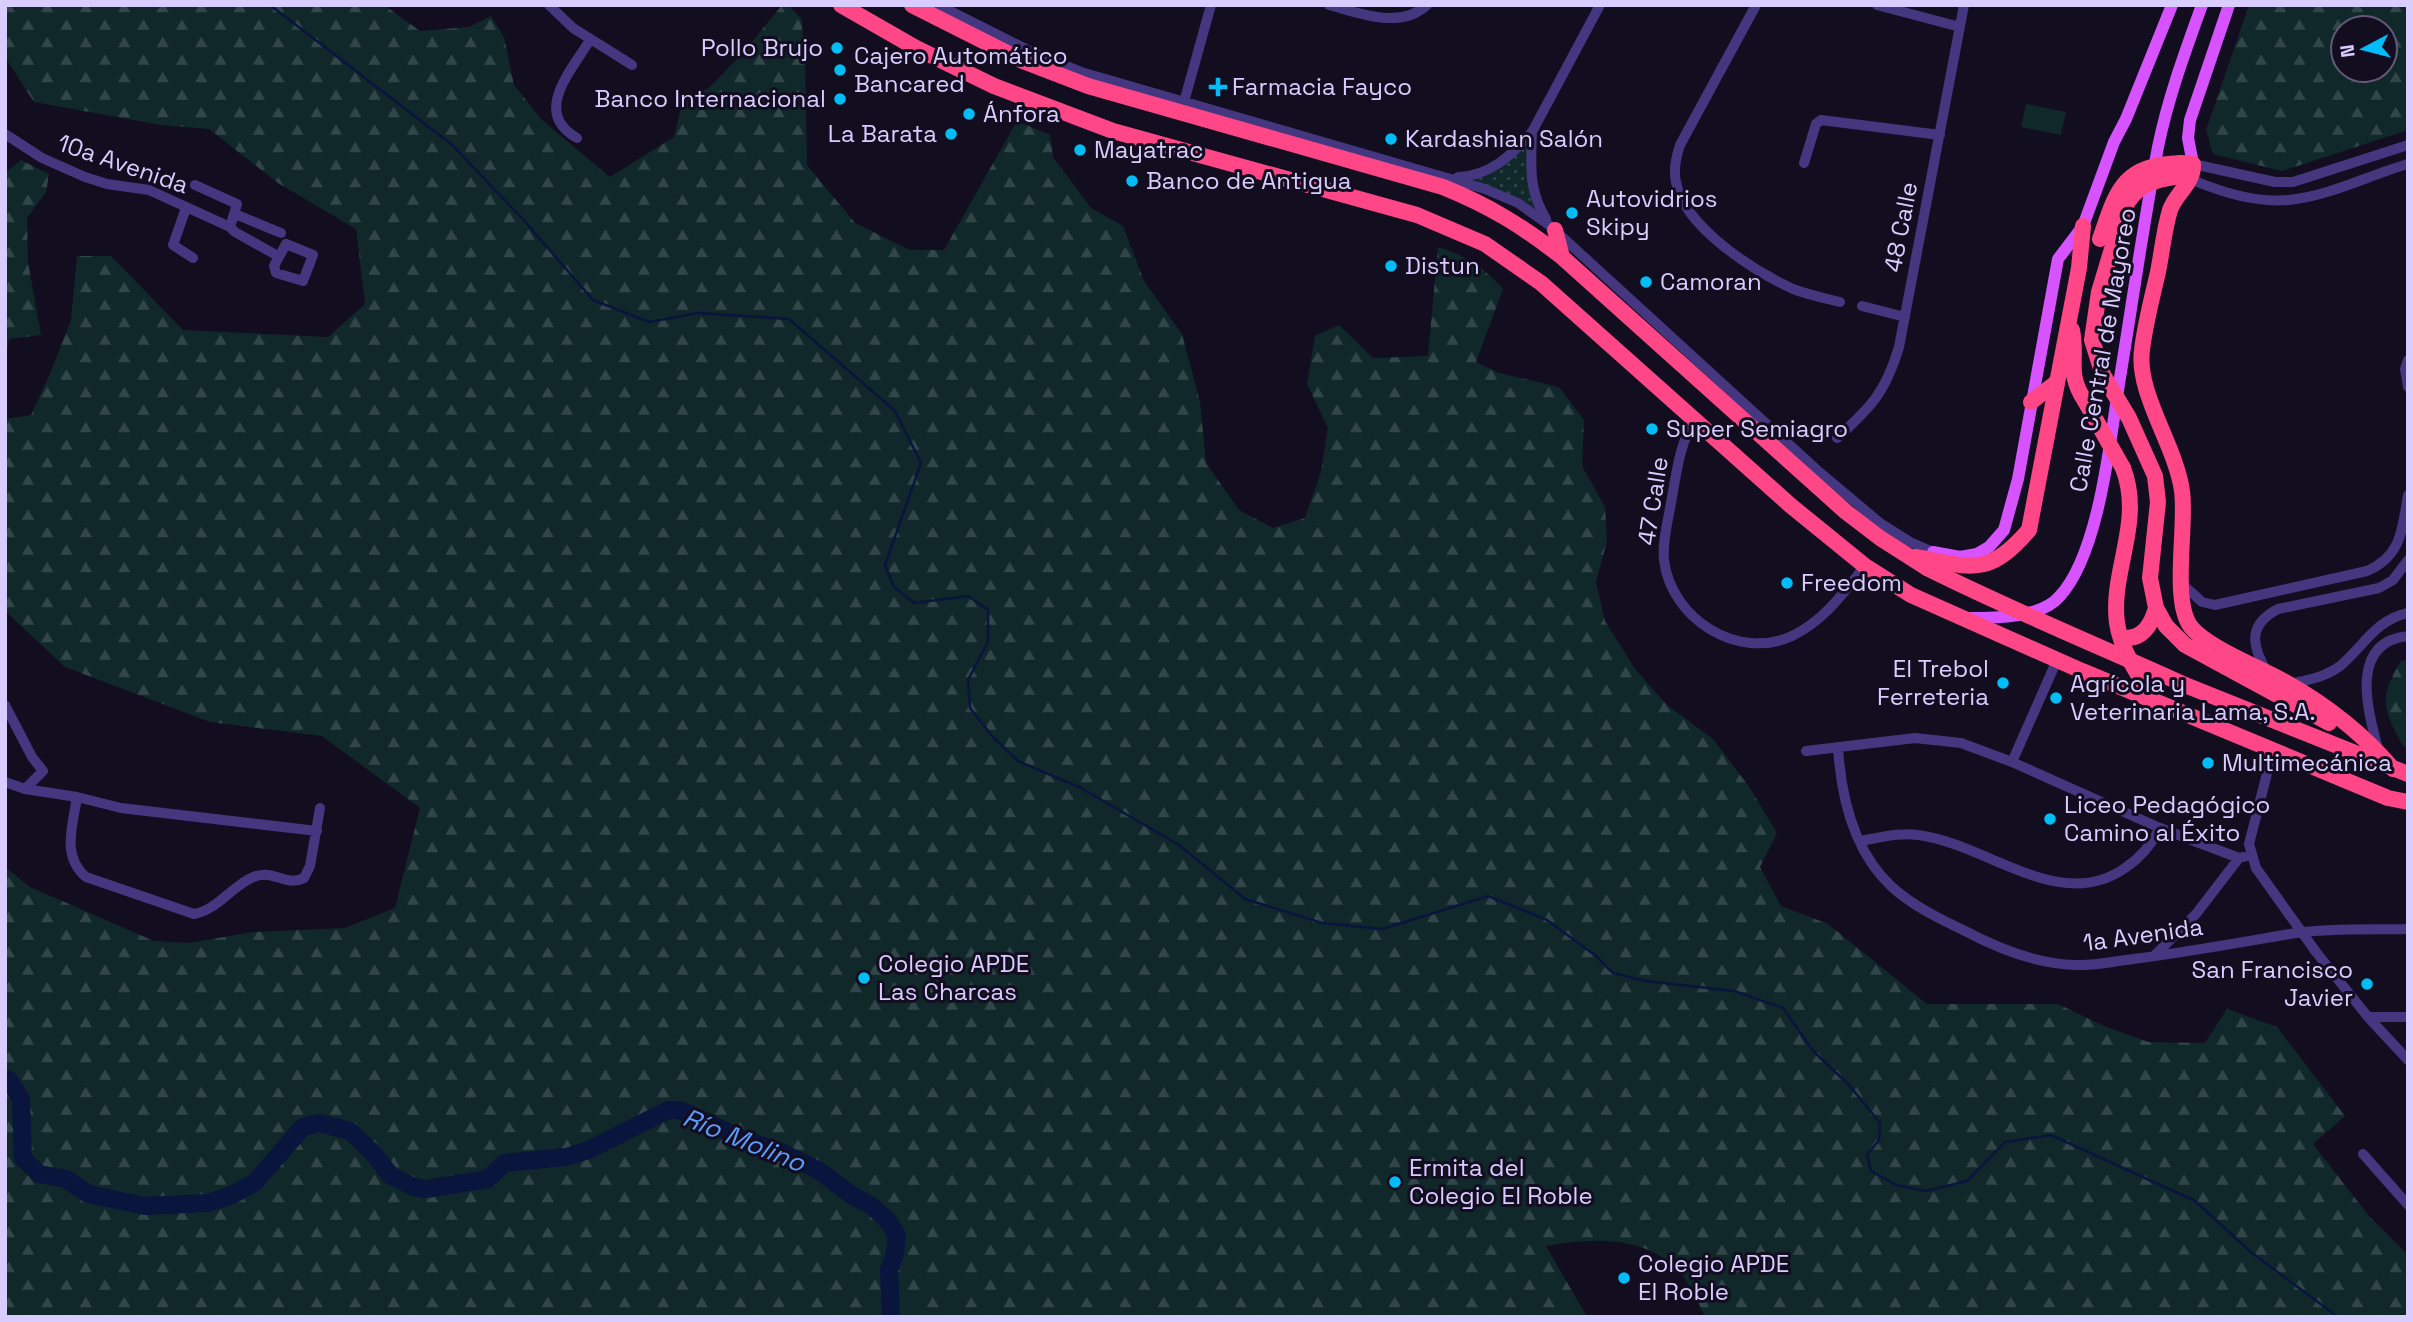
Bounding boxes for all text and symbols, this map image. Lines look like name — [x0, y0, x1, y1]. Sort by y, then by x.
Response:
north arrow — [2329, 14, 2399, 84]
place label: Pollo Brujo — [701, 32, 823, 63]
marker: Pollo Brujo — [829, 40, 845, 56]
place label: Cajero Automático Bancared — [854, 40, 1068, 99]
text: N — [2334, 43, 2361, 59]
marker: Cajero Automático Bancared — [832, 62, 848, 78]
place label: Farmacia Fayco — [1232, 71, 1412, 102]
marker: Farmacia Fayco — [1210, 79, 1226, 95]
place label: Banco Internacional — [595, 83, 826, 114]
marker: Banco Internacional — [832, 91, 848, 107]
place label: Ánfora — [983, 98, 1060, 129]
marker: Ánfora — [961, 106, 977, 122]
place label: La Barata — [828, 118, 937, 149]
place label: Kardashian Salón — [1405, 123, 1603, 154]
marker: La Barata — [943, 126, 959, 142]
street label: 10a Avenida — [54, 127, 193, 200]
marker: Kardashian Salón — [1383, 131, 1399, 147]
place label: Mayatrac — [1094, 134, 1204, 165]
marker: Mayatrac — [1072, 142, 1088, 158]
place label: Banco de Antigua — [1146, 165, 1352, 196]
marker: Banco de Antigua — [1124, 173, 1140, 189]
street label: 48 Calle — [1877, 179, 1924, 275]
place label: Autovidrios Skipy — [1586, 183, 1717, 242]
marker: Autovidrios Skipy — [1564, 205, 1580, 221]
street label: Calle Central de Mayoreo — [2062, 205, 2143, 494]
place label: Distun — [1405, 250, 1480, 281]
marker: Distun — [1383, 258, 1399, 274]
place label: Camoran — [1660, 266, 1762, 297]
marker: Camoran — [1638, 274, 1654, 290]
place label: Super Semiagro — [1666, 413, 1848, 444]
marker: Super Semiagro — [1644, 421, 1660, 437]
street label: 47 Calle — [1630, 454, 1675, 547]
place label: Freedom — [1801, 567, 1902, 598]
marker: Freedom — [1779, 575, 1795, 591]
place label: El Trebol Ferreteria — [1877, 653, 1989, 712]
place label: Agrícola y Veterinaria Lama, S.A. — [2070, 668, 2316, 727]
marker: El Trebol Ferreteria — [1995, 675, 2011, 691]
marker: Agrícola y Veterinaria Lama, S.A. — [2048, 690, 2064, 706]
place label: Multimecánica — [2222, 747, 2392, 778]
marker: Multimecánica — [2200, 755, 2216, 771]
place label: Liceo Pedagógico Camino al Éxito — [2064, 789, 2270, 848]
marker: Liceo Pedagógico Camino al Éxito — [2042, 811, 2058, 827]
street label: 1a Avenida — [2081, 911, 2205, 958]
place label: Colegio APDE Las Charcas — [878, 948, 1029, 1007]
place label: San Francisco Javier — [2191, 954, 2353, 1013]
marker: Colegio APDE Las Charcas — [856, 970, 872, 986]
marker: San Francisco Javier — [2359, 976, 2375, 992]
water label: Río Molino — [678, 1100, 811, 1180]
place label: Ermita del Colegio El Roble — [1409, 1152, 1593, 1211]
marker: Ermita del Colegio El Roble — [1387, 1174, 1403, 1190]
place label: Colegio APDE El Roble — [1638, 1248, 1789, 1307]
marker: Colegio APDE El Roble — [1616, 1270, 1632, 1286]

